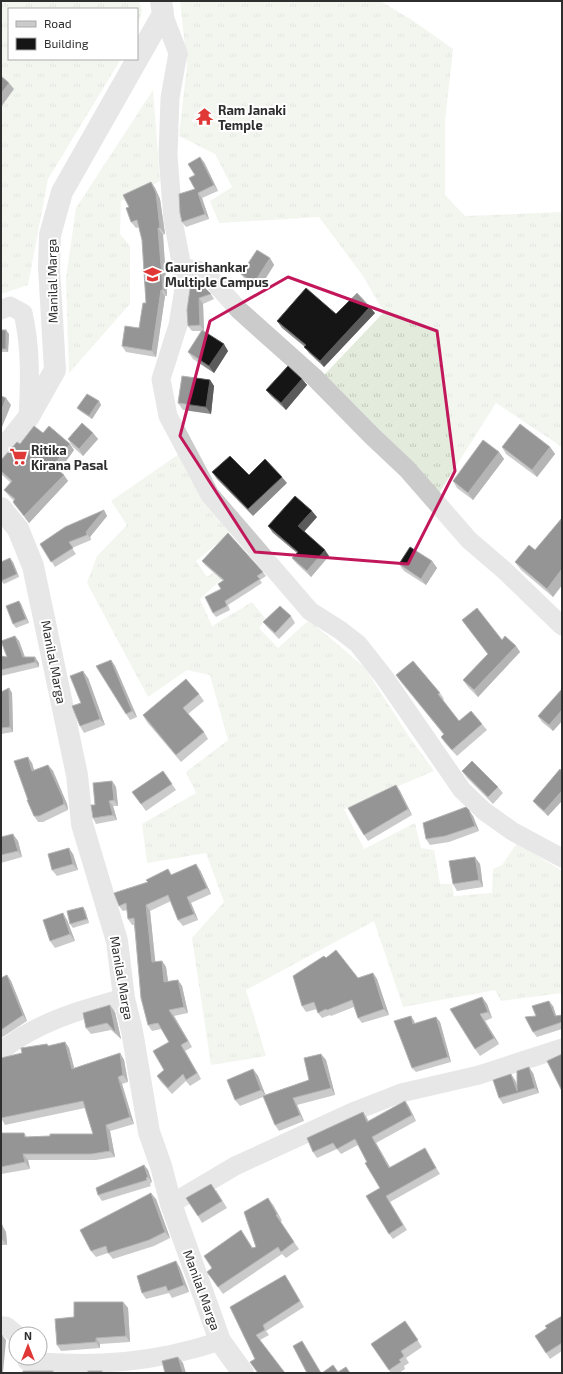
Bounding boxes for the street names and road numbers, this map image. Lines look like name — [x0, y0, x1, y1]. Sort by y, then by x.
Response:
street label: Manilal Marga — [43, 238, 61, 324]
street label: Manilal Marga — [38, 619, 70, 705]
street label: Manilal Marga — [107, 935, 137, 1021]
street label: Manilal Marga — [180, 1247, 224, 1333]

